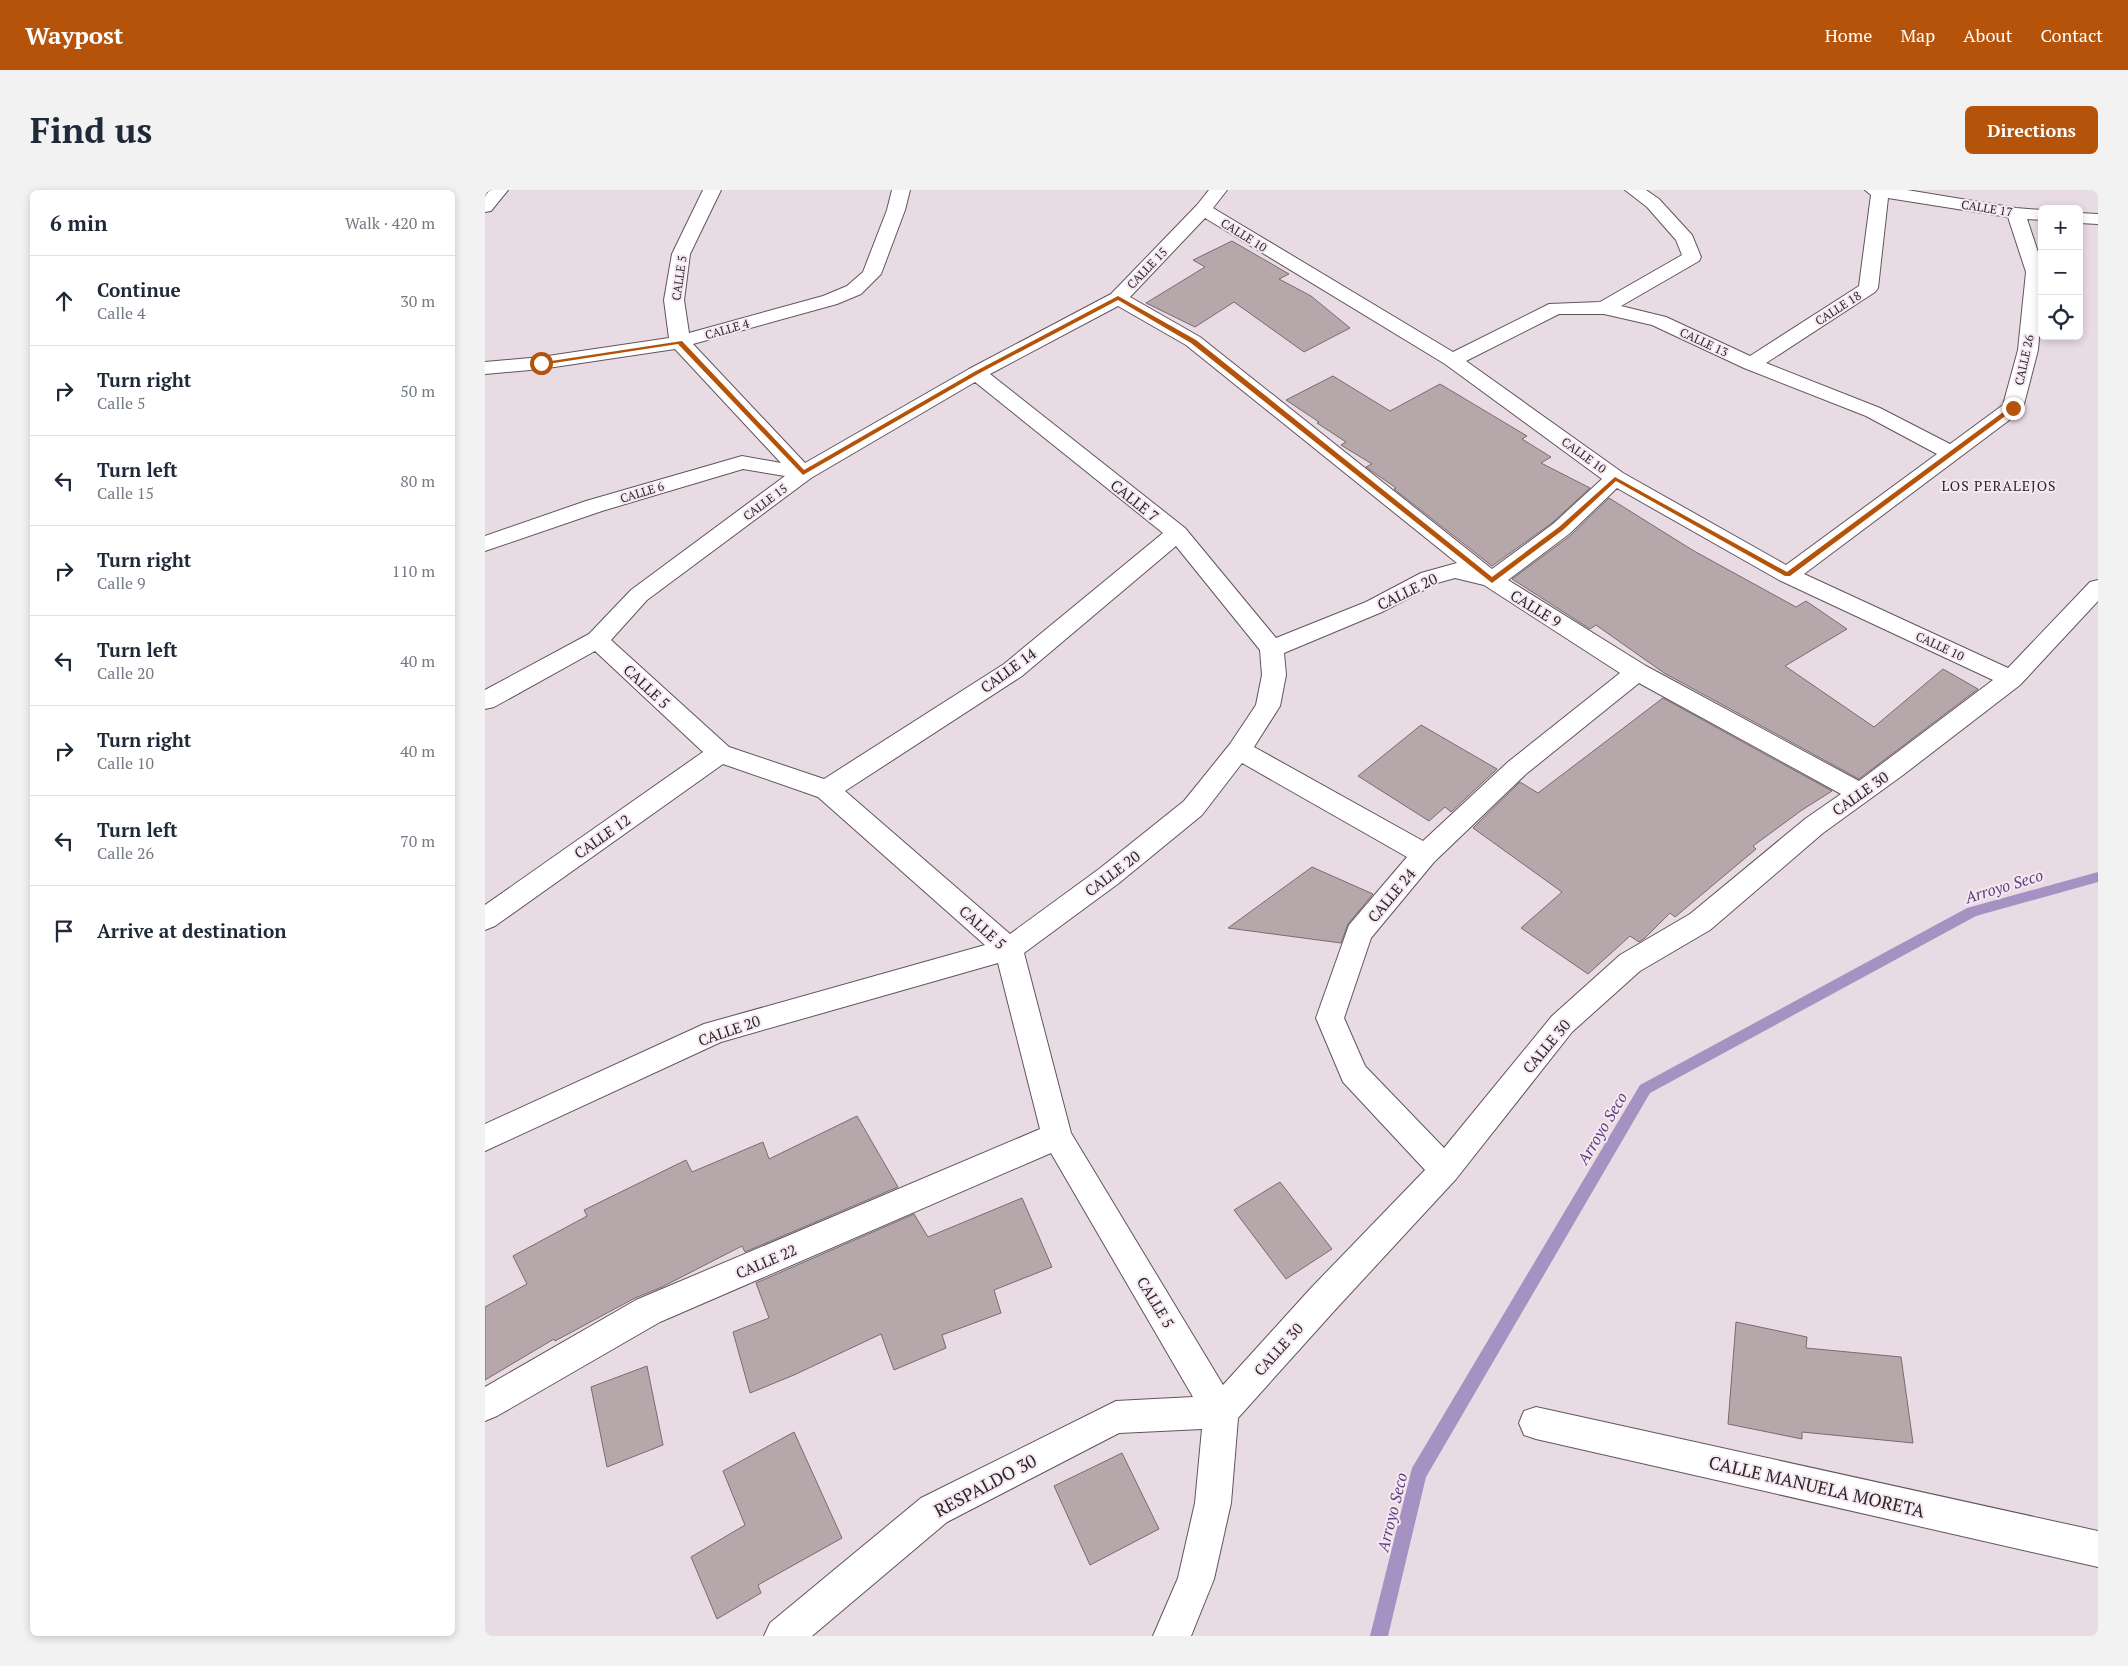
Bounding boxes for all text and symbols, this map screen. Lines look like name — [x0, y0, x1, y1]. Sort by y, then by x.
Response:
text: Waypost — [25, 19, 123, 51]
text: Home — [1825, 23, 1872, 47]
text: Map — [1900, 23, 1935, 47]
text: About — [1963, 23, 2012, 47]
text: Contact — [2040, 23, 2103, 47]
button: Directions — [1965, 106, 2098, 154]
text: Find us — [30, 107, 152, 153]
street label: CALLE 17 — [1960, 197, 2014, 219]
map controls — [2038, 205, 2083, 340]
button: + — [2038, 205, 2083, 250]
text: 6 min — [50, 209, 107, 237]
text: Walk · 420 m — [345, 212, 435, 234]
street label: CALLE 10 — [1218, 215, 1270, 255]
street label: CALLE 15 — [1124, 244, 1170, 292]
button: − — [2038, 250, 2083, 295]
street label: CALLE 5 — [668, 255, 690, 301]
text: Continue — [97, 277, 181, 302]
icon: ahead — [50, 287, 78, 315]
street label: CALLE 18 — [1812, 288, 1864, 328]
text: 30 m — [400, 290, 435, 312]
button: locate — [2038, 295, 2083, 340]
text: Calle 4 — [97, 302, 145, 324]
street label: CALLE 4 — [703, 315, 751, 342]
street label: CALLE 13 — [1677, 324, 1731, 360]
street label: CALLE 26 — [2011, 333, 2037, 387]
route start — [530, 352, 553, 375]
text: Turn right — [97, 367, 191, 392]
icon: right — [50, 377, 78, 405]
text: 50 m — [400, 380, 435, 402]
text: Calle 5 — [97, 392, 145, 414]
route end — [2002, 397, 2025, 420]
street label: CALLE 10 — [1559, 434, 1609, 476]
text: Turn left — [97, 457, 178, 482]
icon: left — [50, 467, 78, 495]
text: 80 m — [400, 470, 435, 492]
street label: CALLE 7 — [1107, 474, 1163, 526]
district label: LOS PERALEJOS — [1941, 476, 2057, 495]
street label: CALLE 6 — [618, 478, 666, 506]
street label: CALLE 15 — [740, 481, 790, 523]
text: Calle 15 — [97, 482, 154, 504]
text: Turn right — [97, 547, 191, 572]
icon: right — [50, 557, 78, 585]
text: 110 m — [392, 560, 435, 582]
street label: CALLE 20 — [1374, 568, 1440, 614]
text: Calle 9 — [97, 572, 145, 594]
street label: CALLE 9 — [1507, 585, 1565, 631]
street label: CALLE 10 — [1913, 628, 1967, 664]
text: Turn left — [97, 637, 178, 662]
street label: CALLE 14 — [976, 643, 1040, 697]
icon: left — [50, 647, 78, 675]
text: 40 m — [400, 650, 435, 672]
street label: CALLE 5 — [620, 659, 674, 713]
text: Calle 20 — [97, 662, 154, 684]
text: Turn right — [97, 727, 191, 752]
icon: right — [50, 737, 78, 765]
text: 40 m — [400, 740, 435, 762]
text: Calle 10 — [97, 752, 154, 774]
street label: CALLE 30 — [1828, 766, 1892, 820]
street label: CALLE 12 — [570, 809, 634, 863]
text: Turn left — [97, 817, 178, 842]
icon: left — [50, 827, 78, 855]
text: 70 m — [400, 830, 435, 852]
text: Calle 26 — [97, 842, 154, 864]
street label: CALLE 20 — [1080, 846, 1144, 900]
street label: CALLE 24 — [1363, 864, 1419, 926]
water label: Arroyo Seco — [1961, 864, 2046, 909]
street label: CALLE 5 — [955, 901, 1011, 953]
icon: arrive — [50, 917, 78, 945]
text: Arrive at destination — [97, 918, 286, 943]
street label: CALLE 20 — [695, 1010, 763, 1050]
street label: CALLE 30 — [1518, 1015, 1574, 1077]
water label: Arroyo Seco — [1571, 1088, 1632, 1169]
street label: CALLE 22 — [732, 1239, 800, 1283]
street label: CALLE 5 — [1133, 1273, 1179, 1331]
street label: CALLE 30 — [1249, 1318, 1307, 1380]
street label: RESPALDO 30 — [930, 1448, 1040, 1522]
street label: CALLE MANUELA MORETA — [1707, 1449, 1928, 1523]
water label: Arroyo Seco — [1371, 1470, 1412, 1555]

